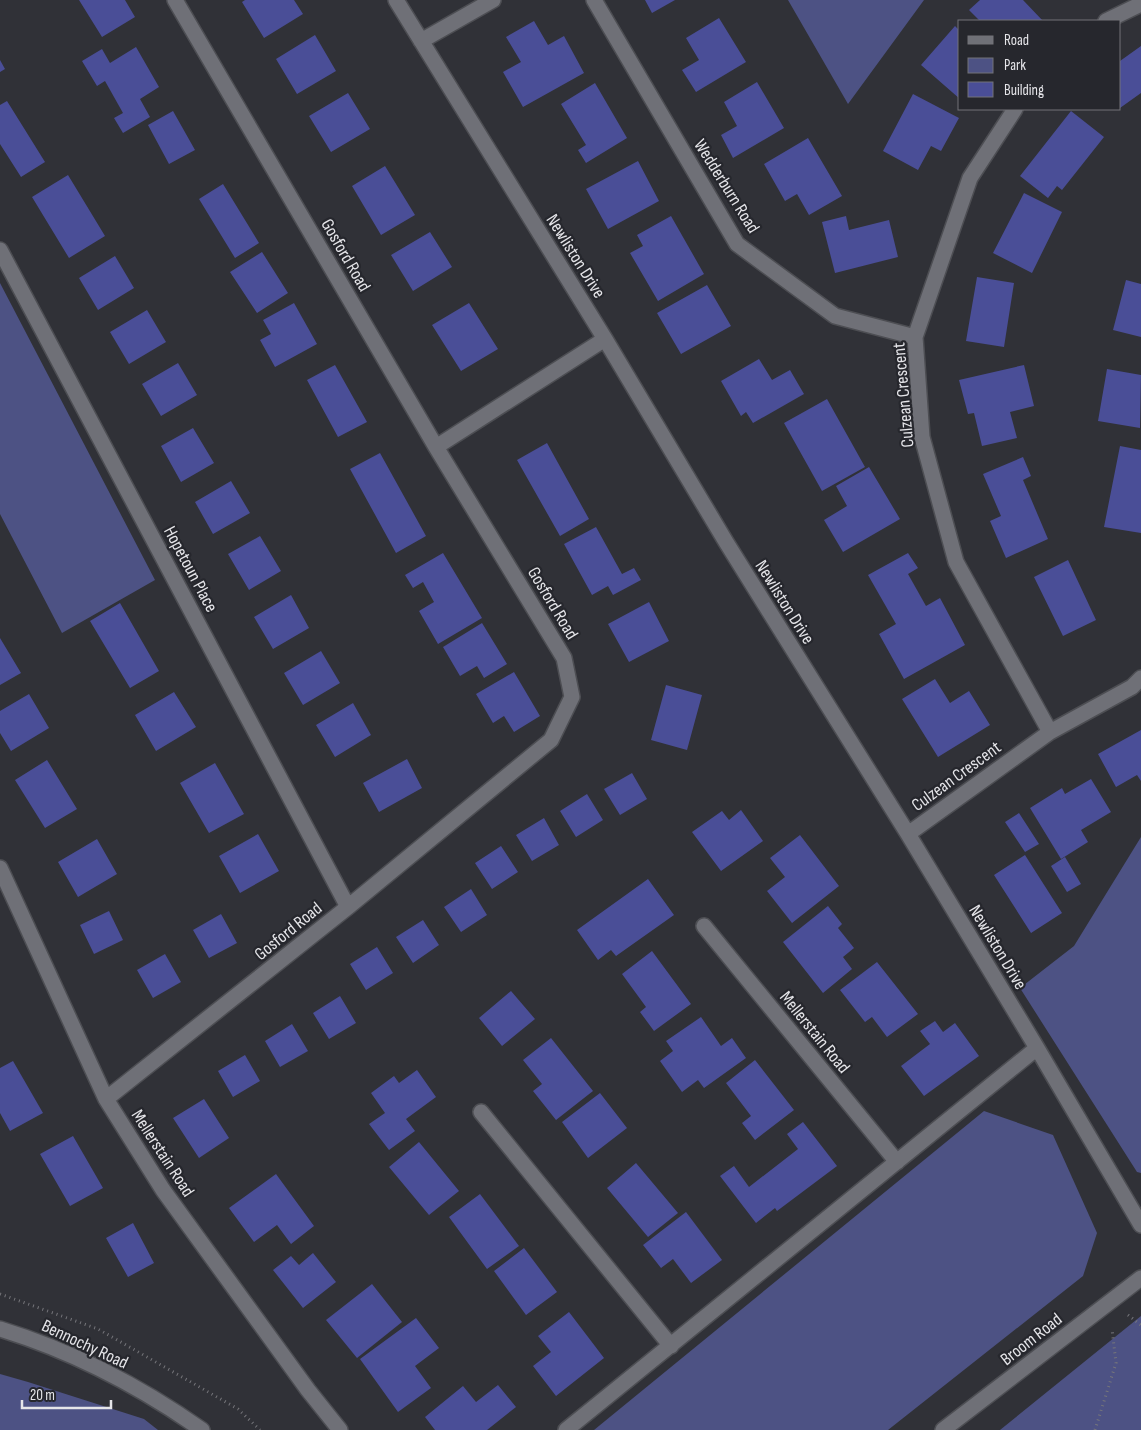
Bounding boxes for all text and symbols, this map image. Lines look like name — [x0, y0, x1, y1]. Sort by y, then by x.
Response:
legend — [958, 20, 1121, 110]
text: Road — [1004, 31, 1029, 50]
text: Park — [1004, 56, 1026, 75]
text: Building — [1004, 81, 1044, 100]
street label: Wedderburn Road — [689, 135, 764, 237]
street label: Newliston Drive — [542, 210, 610, 302]
street label: Gosford Road — [316, 215, 375, 295]
street label: Culzean Crescent — [888, 341, 919, 448]
street label: Hopetoun Place — [159, 523, 222, 616]
street label: Newliston Drive — [751, 556, 819, 648]
street label: Gosford Road — [523, 563, 582, 643]
street label: Culzean Crescent — [907, 737, 1006, 816]
street label: Gosford Road — [250, 898, 326, 965]
street label: Newliston Drive — [964, 901, 1031, 993]
street label: Mellerstain Road — [775, 987, 854, 1078]
street label: Mellerstain Road — [127, 1106, 198, 1201]
street label: Broom Road — [996, 1309, 1066, 1370]
street label: Bennochy Road — [38, 1315, 131, 1374]
scale bar — [22, 1378, 111, 1410]
text: 20 m — [30, 1386, 55, 1405]

